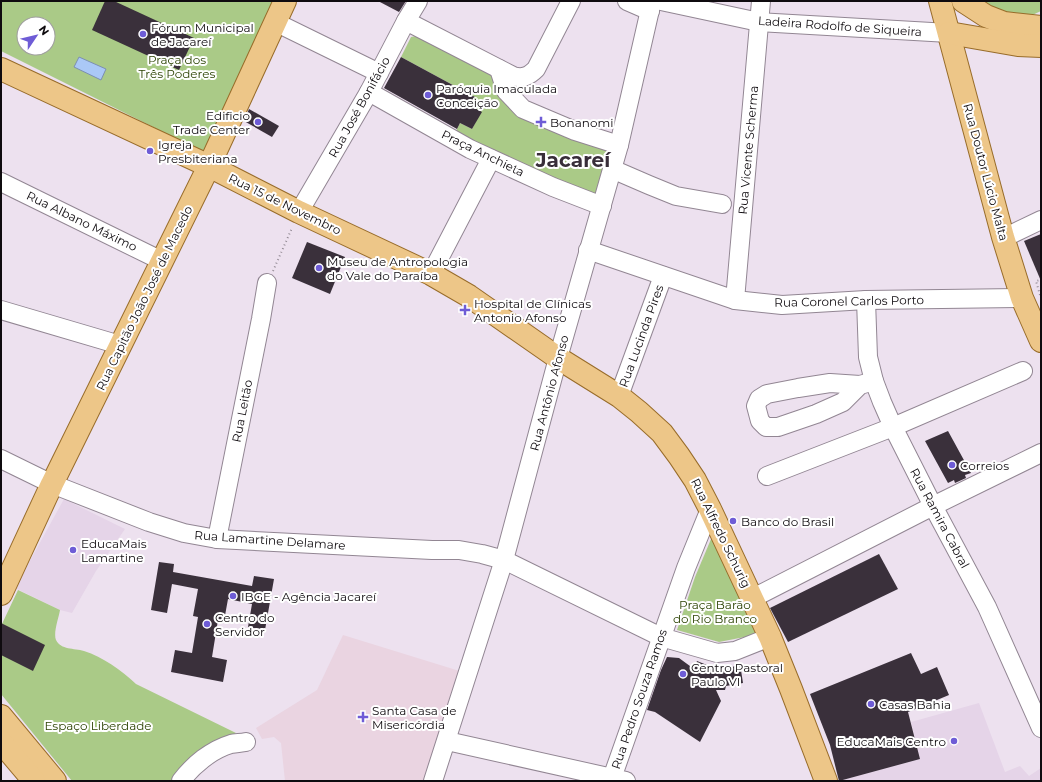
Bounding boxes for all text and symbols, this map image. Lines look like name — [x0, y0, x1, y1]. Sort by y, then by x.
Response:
street label: Ladeira Rodolfo de Siqueira — [758, 13, 922, 39]
north arrow — [16, 16, 56, 56]
place label: Fórum Municipal de Jacareí — [151, 20, 254, 49]
text: N — [36, 23, 52, 38]
marker: Fórum Municipal de Jacareí — [138, 29, 148, 39]
park label: Praça dos Três Poderes — [139, 52, 216, 81]
street label: Rua José Bonifácio — [325, 54, 393, 160]
place label: Paróquia Imaculada Conceição — [436, 81, 557, 110]
street label: Rua Vicente Scherma — [735, 85, 761, 215]
marker: Paróquia Imaculada Conceição — [423, 90, 433, 100]
street label: Rua Doutor Lúcio Malta — [960, 102, 1012, 242]
place label: Edificio Trade Center — [173, 108, 250, 137]
place label: Bonanomi — [550, 115, 613, 130]
marker: Bonanomi — [535, 116, 547, 128]
marker: Edificio Trade Center — [253, 117, 263, 127]
street label: Praça Anchieta — [439, 126, 527, 180]
place label: Igreja Presbiteriana — [158, 137, 237, 166]
marker: Igreja Presbiteriana — [145, 146, 155, 156]
district label: Jacareí — [535, 148, 612, 172]
street label: Rua 15 de Novembro — [226, 170, 344, 238]
street label: Rua Albano Máximo — [24, 188, 140, 254]
street label: Rua Capitão João José de Macedo — [93, 203, 195, 393]
place label: Museu de Antropologia do Vale do Paraíba — [327, 254, 468, 283]
marker: Museu de Antropologia do Vale do Paraíba — [314, 263, 324, 273]
street label: Rua Lucinda Pires — [615, 283, 667, 389]
street label: Rua Coronel Carlos Porto — [774, 292, 924, 310]
place label: Hospital de Clínicas Antonio Afonso — [474, 296, 591, 325]
marker: Hospital de Clínicas Antonio Afonso — [459, 304, 471, 316]
street label: Rua Antônio Afonso — [526, 333, 572, 453]
street label: Rua Leitão — [229, 378, 255, 444]
place label: Correios — [960, 458, 1009, 473]
marker: Correios — [947, 460, 957, 470]
street label: Rua Ramira Cabral — [907, 465, 973, 571]
street label: Rua Alfredo Schurig — [688, 476, 754, 590]
place label: Banco do Brasil — [741, 514, 834, 529]
marker: Banco do Brasil — [728, 516, 738, 526]
street label: Rua Lamartine Delamare — [194, 527, 346, 553]
place label: EducaMais Lamartine — [81, 536, 147, 565]
marker: EducaMais Lamartine — [68, 545, 78, 555]
place label: IBGE - Agência Jacareí — [241, 589, 377, 604]
marker: IBGE - Agência Jacareí — [228, 591, 238, 601]
park label: Praça Barão do Rio Branco — [673, 597, 757, 626]
place label: Centro do Servidor — [215, 610, 274, 639]
marker: Centro do Servidor — [202, 619, 212, 629]
street label: Rua Pedro Souza Ramos — [608, 627, 670, 771]
place label: Centro Pastoral Paulo VI — [691, 660, 783, 689]
marker: Centro Pastoral Paulo VI — [678, 669, 688, 679]
place label: Casas Bahia — [879, 697, 951, 712]
marker: Casas Bahia — [866, 699, 876, 709]
place label: Santa Casa de Misericórdia — [372, 703, 456, 732]
marker: Santa Casa de Misericórdia — [357, 711, 369, 723]
park label: Espaço Liberdade — [44, 718, 152, 733]
place label: EducaMais Centro — [837, 734, 946, 749]
marker: EducaMais Centro — [949, 736, 959, 746]

